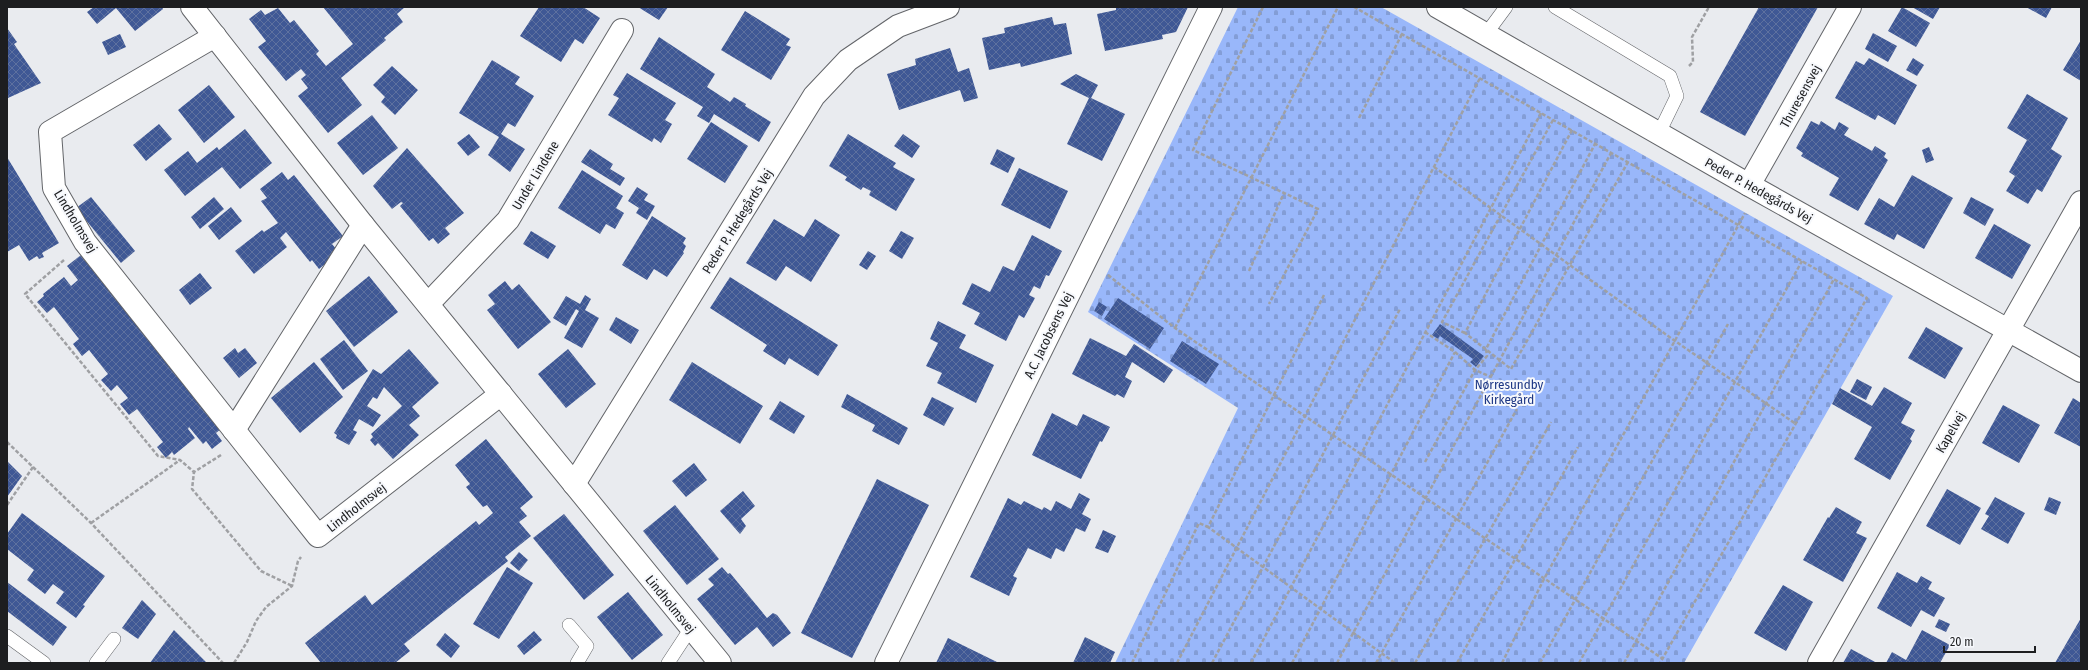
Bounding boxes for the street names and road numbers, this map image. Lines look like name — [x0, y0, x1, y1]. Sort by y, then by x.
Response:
street label: Thuresensvej — [1777, 62, 1824, 130]
street label: Under Lindene — [509, 138, 562, 213]
street label: Peder P. Hedegårds Vej — [1702, 155, 1815, 226]
street label: Peder P. Hedegårds Vej — [699, 166, 776, 276]
street label: Lindholmsvej — [51, 187, 100, 255]
street label: A.C. Jacobsens Vej — [1021, 290, 1076, 381]
street label: Kapelvej — [1933, 409, 1968, 456]
street label: Lindholmsvej — [324, 480, 389, 535]
street label: Lindholmsvej — [643, 572, 699, 637]

